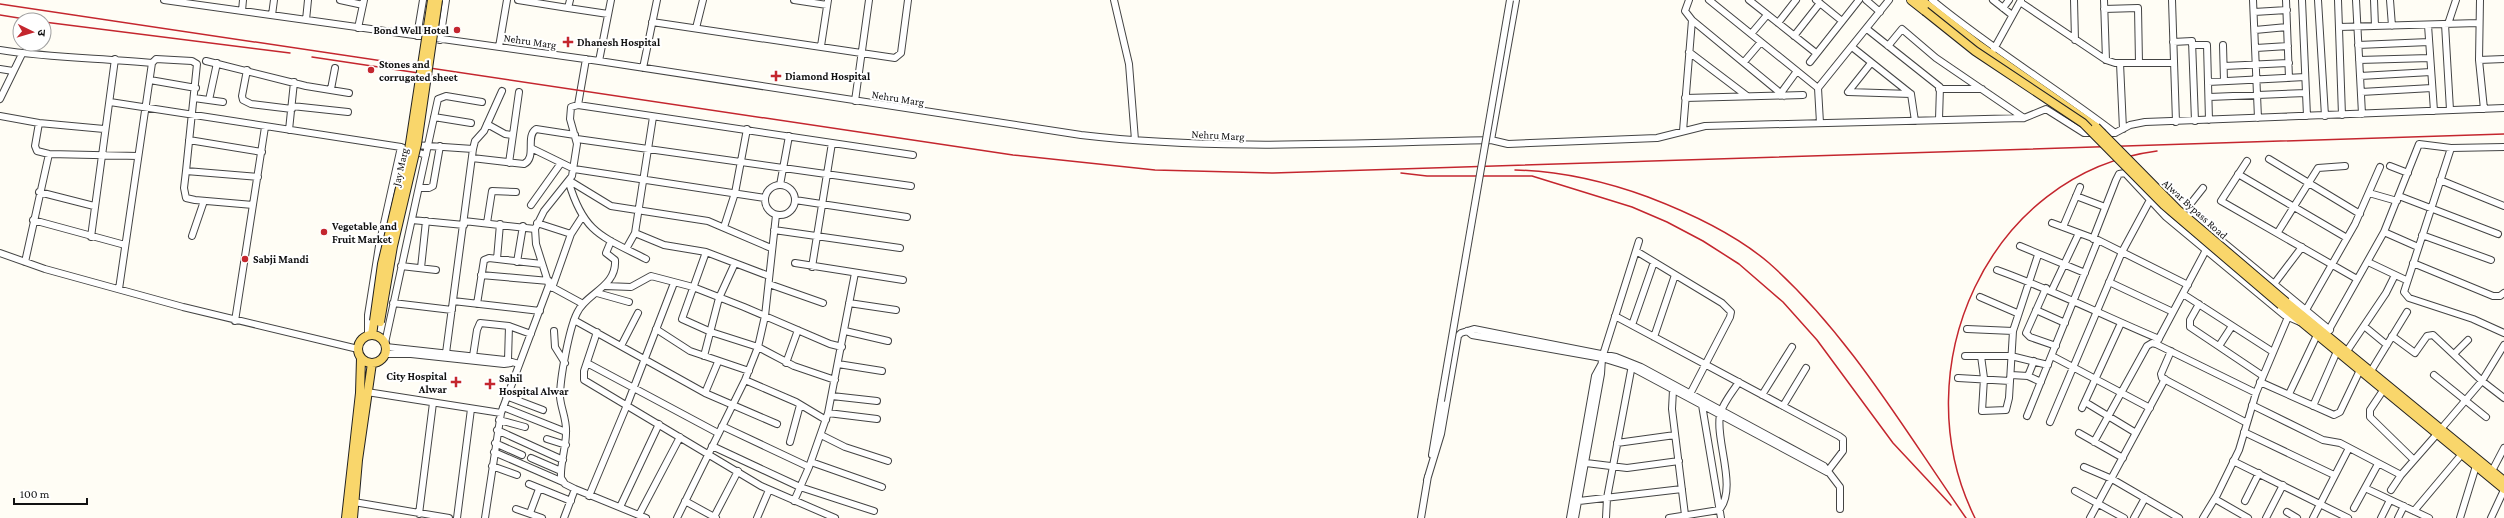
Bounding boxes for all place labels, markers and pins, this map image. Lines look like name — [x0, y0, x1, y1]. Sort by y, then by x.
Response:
place label: Bond Well Hotel — [373, 24, 450, 36]
marker: Bond Well Hotel — [452, 25, 462, 35]
marker: Dhanesh Hospital — [562, 36, 574, 48]
place label: Dhanesh Hospital — [577, 36, 661, 48]
place label: Stones and corrugated sheet — [379, 58, 458, 83]
marker: Stones and corrugated sheet — [366, 65, 376, 75]
marker: Diamond Hospital — [770, 70, 782, 82]
place label: Diamond Hospital — [785, 70, 871, 82]
place label: Vegetable and Fruit Market — [331, 220, 397, 245]
marker: Vegetable and Fruit Market — [319, 227, 329, 237]
place label: Sabji Mandi — [253, 253, 310, 266]
marker: Sabji Mandi — [240, 254, 250, 264]
place label: City Hospital Alwar — [386, 370, 448, 395]
place label: Sahil Hospital Alwar — [499, 372, 569, 397]
marker: City Hospital Alwar — [450, 376, 462, 388]
marker: Sahil Hospital Alwar — [484, 378, 496, 390]

